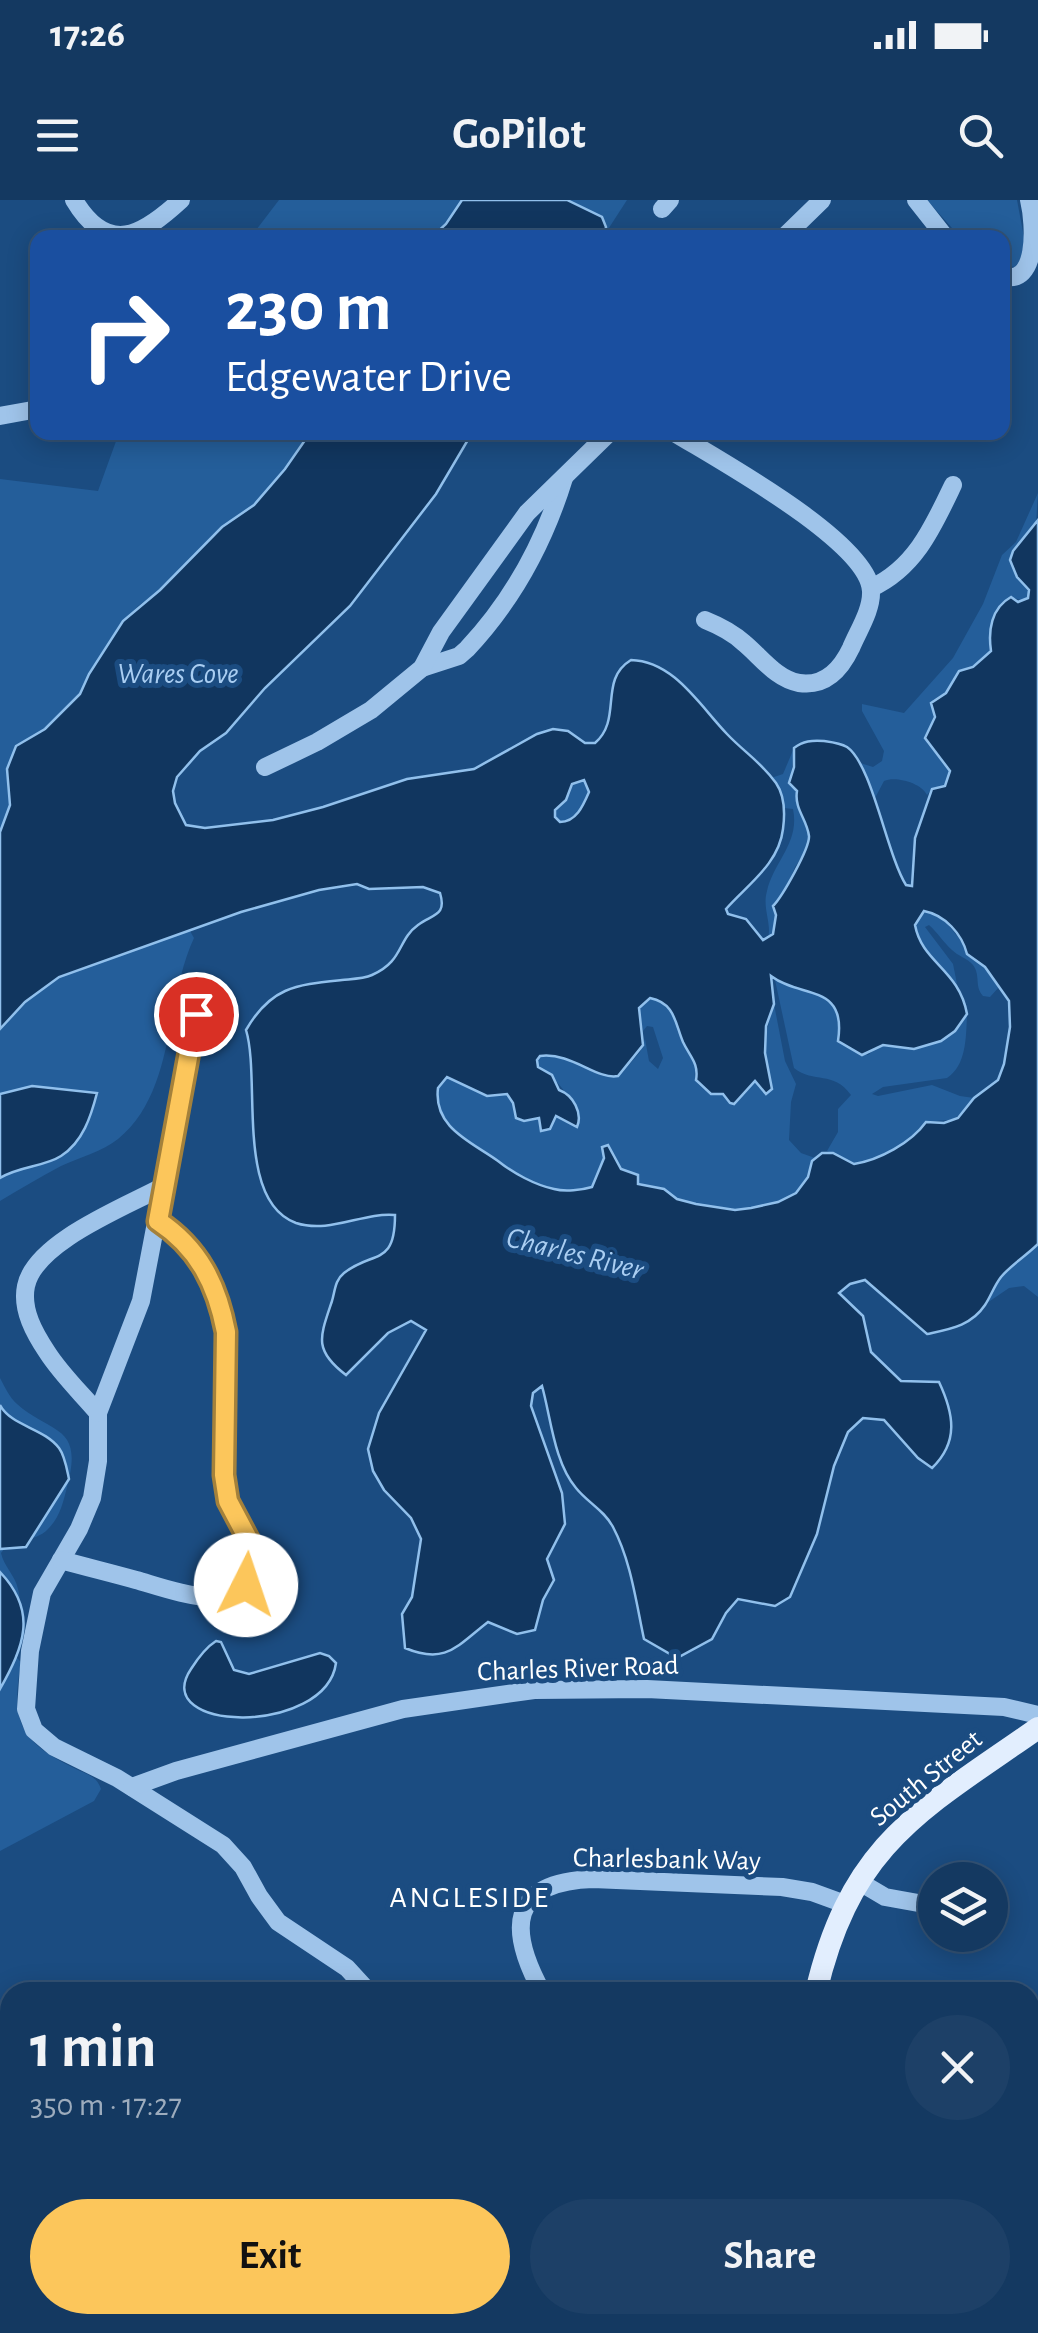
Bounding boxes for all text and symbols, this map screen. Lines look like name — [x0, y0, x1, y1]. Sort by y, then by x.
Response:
text: 17:26 — [50, 16, 125, 54]
icon: menu — [30, 108, 85, 163]
icon: search — [953, 108, 1008, 163]
text: GoPilot — [452, 112, 586, 157]
icon: right — [60, 270, 190, 400]
text: 230 m — [225, 273, 392, 343]
text: Edgewater Drive — [225, 355, 512, 400]
water label: Wares Cove — [117, 659, 239, 689]
pin — [154, 972, 239, 1057]
icon: arrive — [169, 987, 224, 1042]
water label: Charles River — [503, 1222, 647, 1286]
position arrow — [194, 1533, 298, 1637]
street label: Charles River Road — [477, 1651, 679, 1687]
street label: South Street — [865, 1725, 987, 1832]
street label: Charlesbank Way — [573, 1844, 761, 1876]
map controls — [918, 1862, 1008, 1952]
button: layers — [918, 1862, 1008, 1952]
district label: ANGLESIDE — [390, 1883, 550, 1913]
button: close — [905, 2015, 1010, 2120]
text: 1 min — [30, 2018, 156, 2078]
text: 350 m · 17:27 — [30, 2089, 182, 2121]
button: Exit — [30, 2199, 510, 2314]
button: Share — [530, 2199, 1010, 2314]

